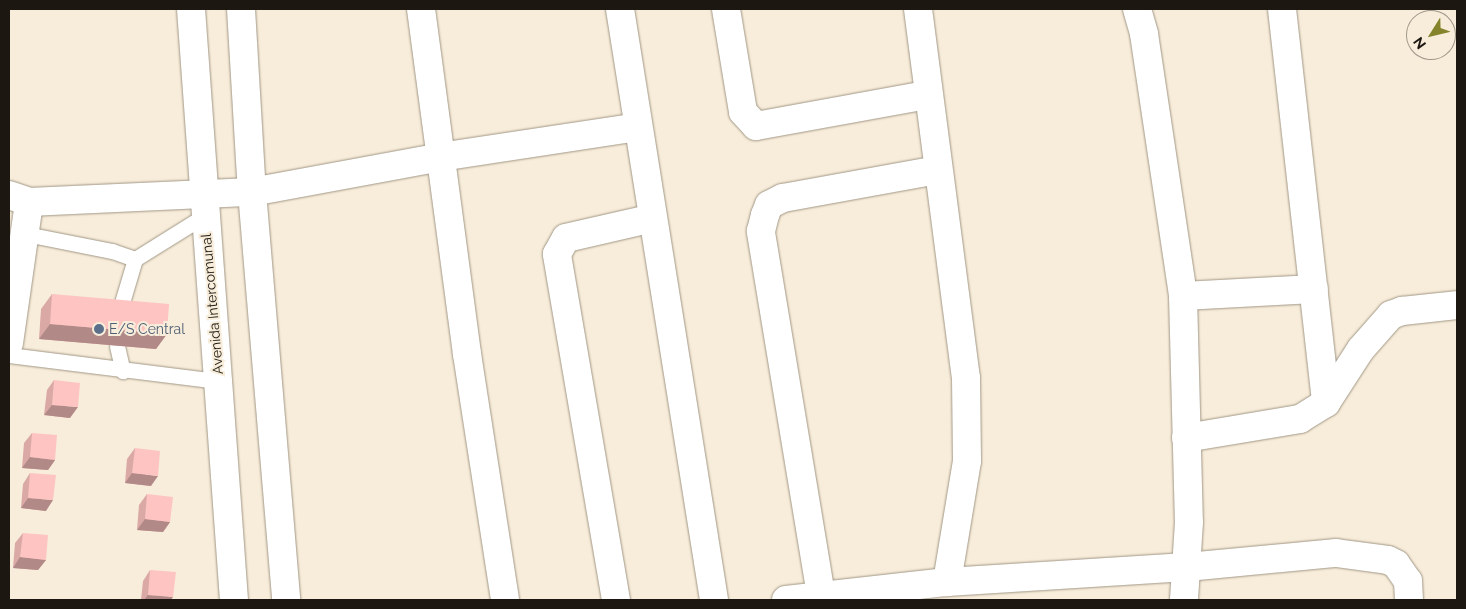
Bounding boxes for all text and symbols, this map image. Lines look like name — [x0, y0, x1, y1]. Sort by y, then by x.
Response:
north arrow — [1406, 10, 1456, 60]
text: N — [1410, 34, 1429, 52]
street label: Avenida Intercomunal — [197, 233, 227, 375]
place label: E/S Central — [109, 321, 185, 337]
marker: E/S Central — [93, 323, 105, 335]

